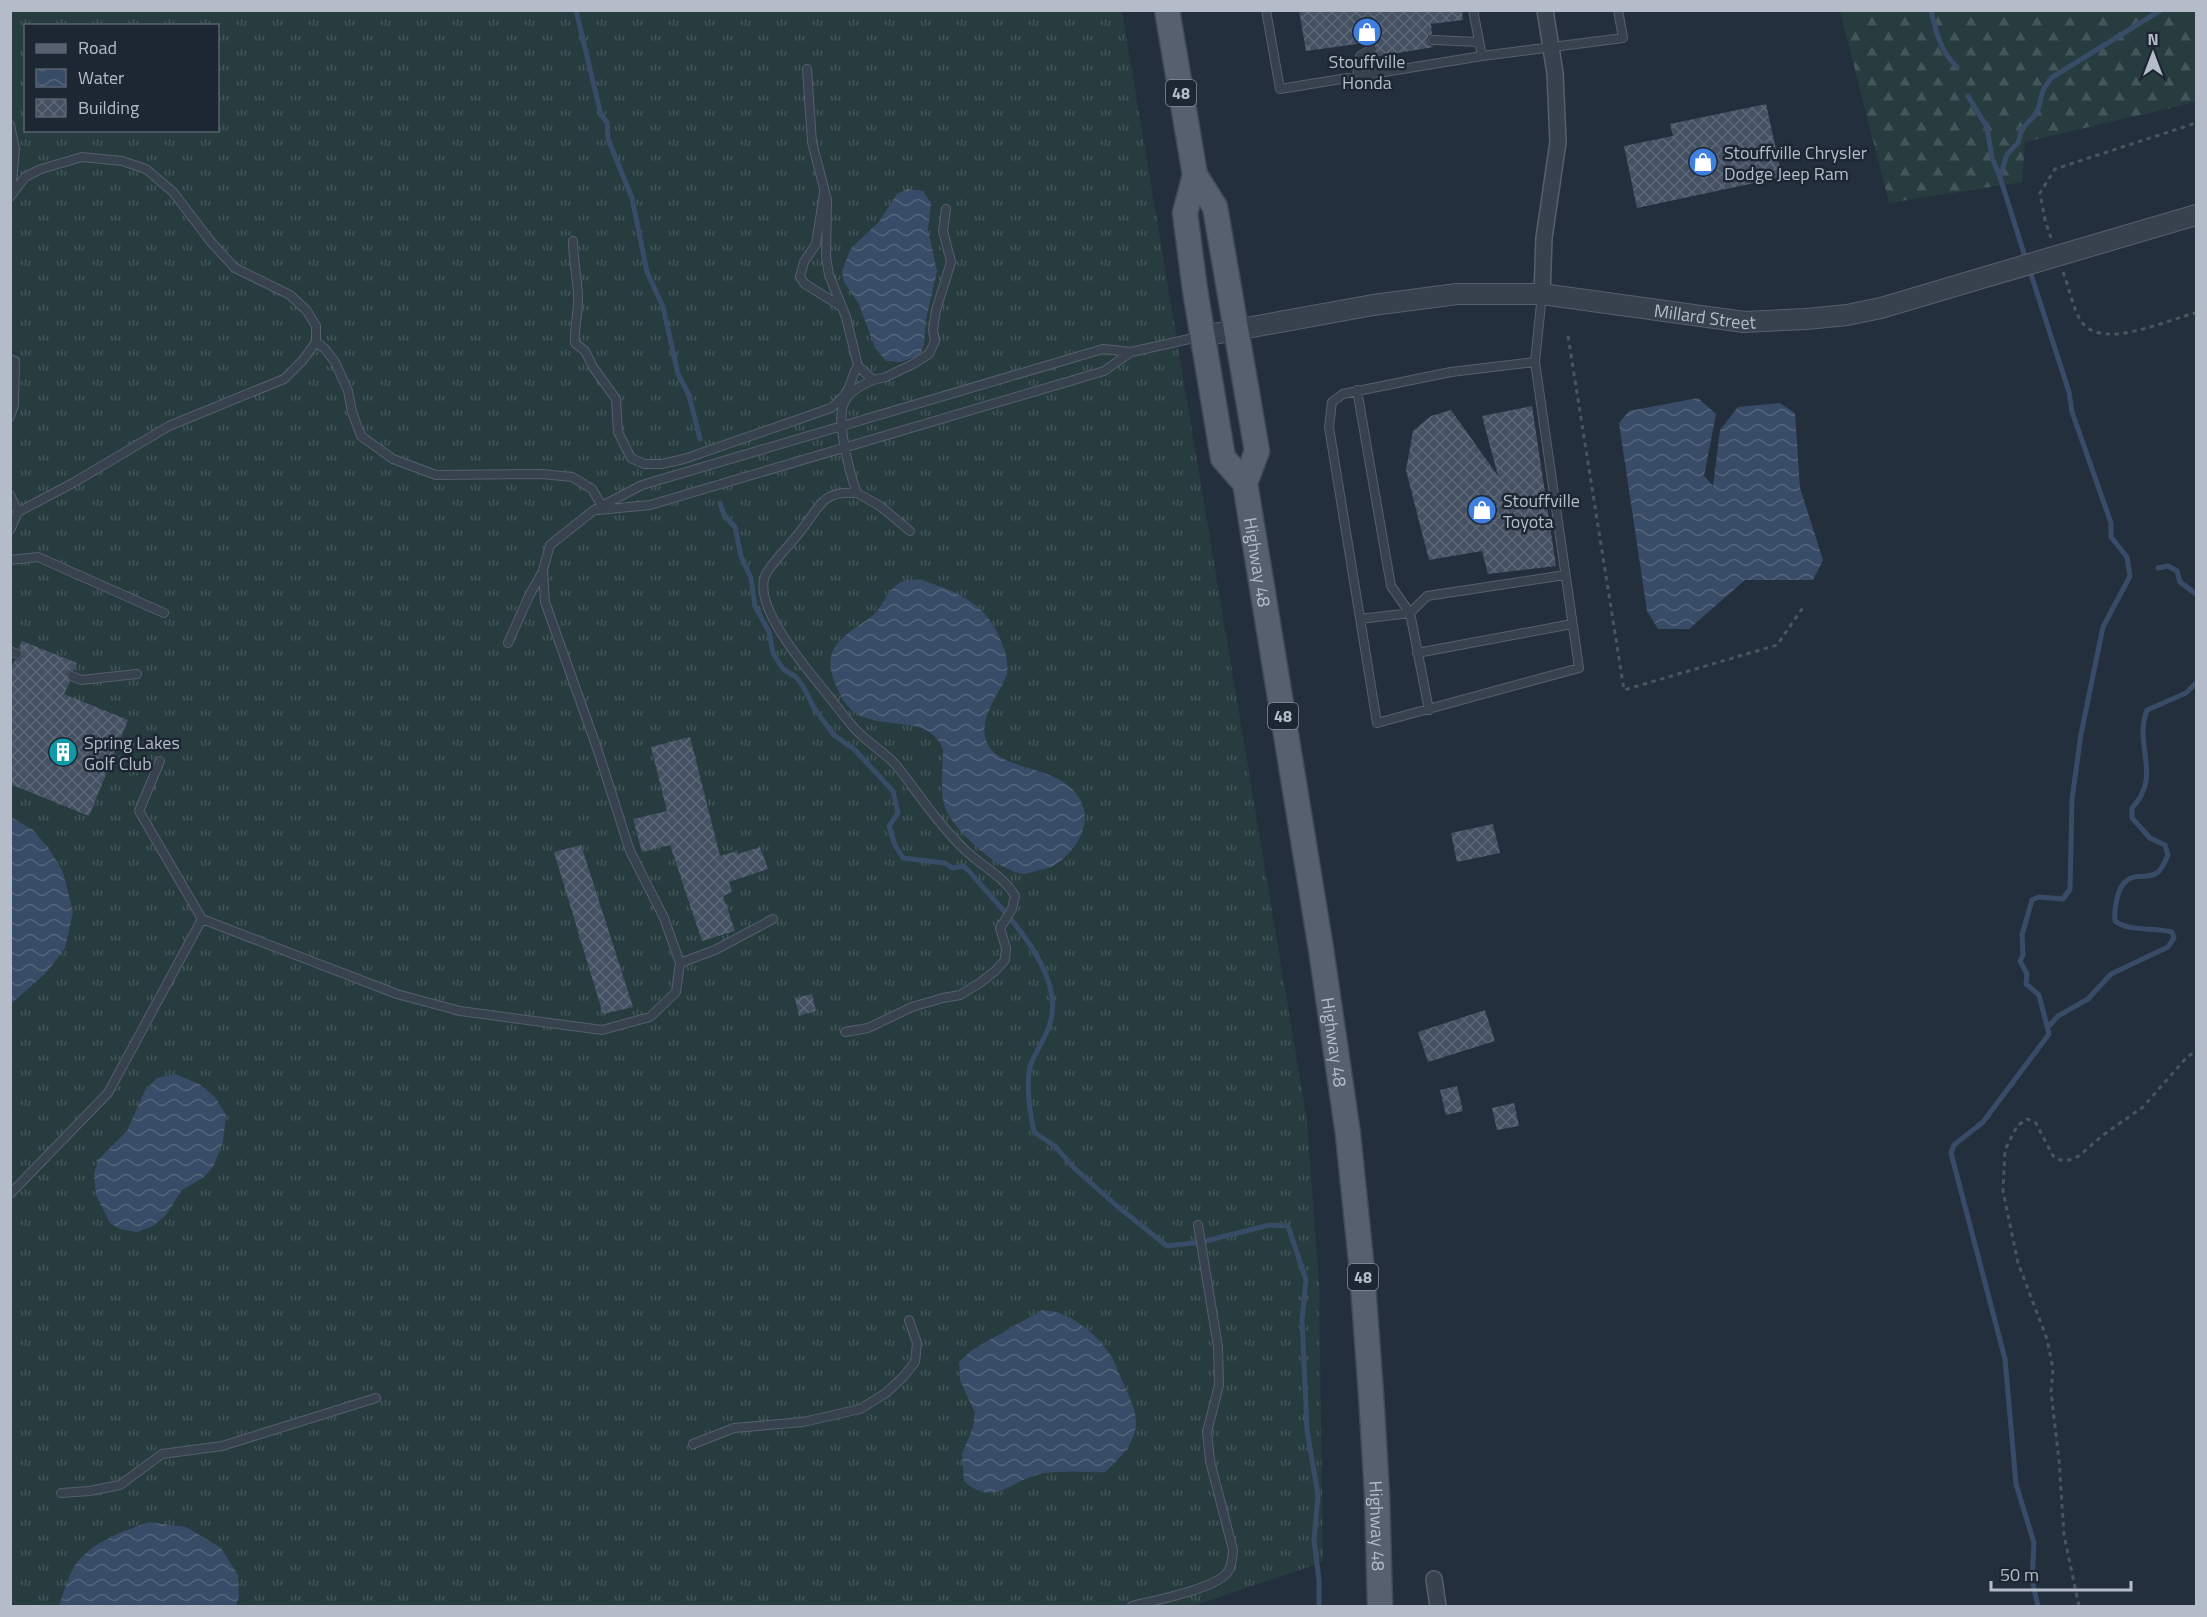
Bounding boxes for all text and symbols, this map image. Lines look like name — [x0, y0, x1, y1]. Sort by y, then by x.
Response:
shop icon: Stouffville Honda — [1351, 16, 1383, 48]
legend — [24, 24, 219, 132]
north arrow — [2123, 24, 2183, 84]
text: N — [2147, 27, 2159, 51]
text: Road — [78, 34, 117, 61]
place label: Stouffville Honda — [1329, 48, 1405, 96]
text: Water — [78, 64, 124, 91]
road number: 48 — [1166, 80, 1196, 106]
text: Building — [78, 94, 139, 121]
place label: Stouffville Chrysler Dodge Jeep Ram — [1724, 139, 1867, 187]
shop icon: Stouffville Chrysler Dodge Jeep Ram — [1687, 146, 1719, 178]
street label: Millard Street — [1652, 296, 1757, 336]
place label: Stouffville Toyota — [1503, 487, 1580, 535]
shop icon: Stouffville Toyota — [1466, 494, 1498, 526]
street label: Highway 48 — [1237, 515, 1278, 609]
road number: 48 — [1268, 703, 1298, 729]
place label: Spring Lakes Golf Club — [84, 729, 180, 777]
building icon: Spring Lakes Golf Club — [47, 736, 79, 768]
street label: Highway 48 — [1315, 995, 1354, 1089]
road number: 48 — [1348, 1264, 1378, 1290]
street label: Highway 48 — [1363, 1480, 1393, 1571]
scale bar — [1991, 1554, 2130, 1592]
text: 50 m — [2000, 1561, 2039, 1588]

